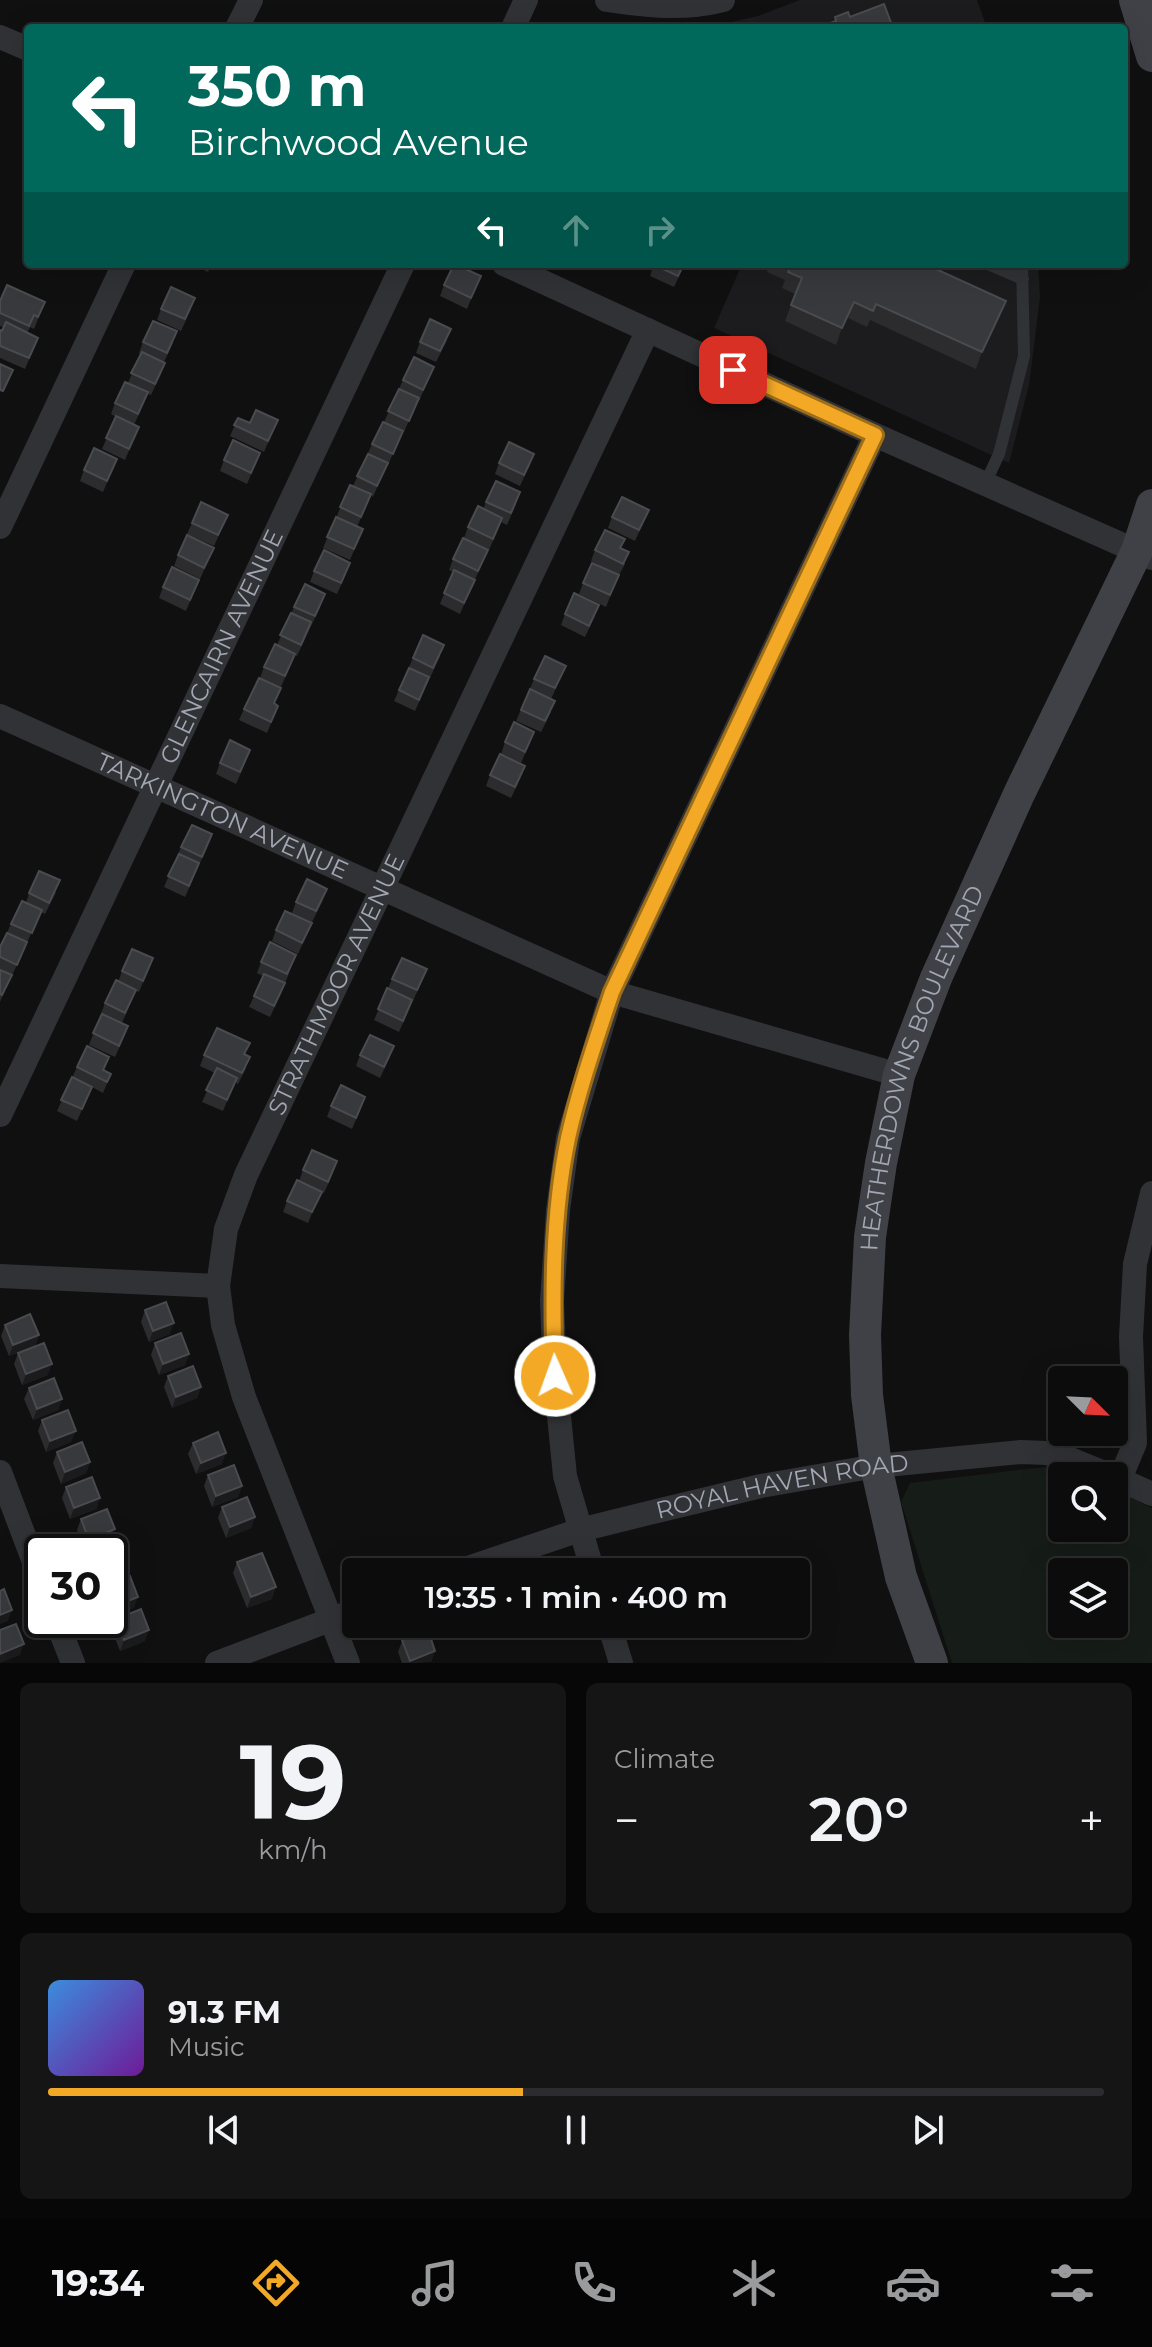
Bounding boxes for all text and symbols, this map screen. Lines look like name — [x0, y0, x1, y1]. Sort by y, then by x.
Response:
text: 350 m — [188, 52, 367, 120]
icon: left — [56, 56, 160, 160]
text: Birchwood Avenue — [188, 120, 529, 164]
icon: left — [470, 208, 514, 252]
icon: ahead — [554, 208, 598, 252]
icon: right — [638, 208, 682, 252]
pin — [699, 336, 767, 404]
icon: arrive — [711, 348, 755, 392]
street label: GLENCAIRN AVENUE — [153, 525, 289, 768]
street label: TARKINGTON AVENUE — [92, 747, 353, 885]
street label: STRATHMOOR AVENUE — [262, 849, 411, 1119]
street label: HEATHERDOWNS BOULEVARD — [854, 881, 990, 1252]
position arrow — [513, 1334, 597, 1418]
north arrow — [1048, 1366, 1128, 1446]
map controls — [1048, 1366, 1128, 1638]
street label: ROYAL HAVEN ROAD — [653, 1448, 910, 1525]
button: search — [1048, 1462, 1128, 1542]
speed limit sign: 30 — [24, 1534, 128, 1638]
button: layers — [1048, 1558, 1128, 1638]
text: 19:35 · 1 min · 400 m — [424, 1579, 728, 1616]
text: 19 — [239, 1718, 347, 1845]
text: Climate — [614, 1743, 715, 1775]
text: 20° — [809, 1783, 909, 1856]
text: − — [614, 1793, 639, 1847]
text: + — [1079, 1793, 1104, 1847]
text: km/h — [258, 1834, 328, 1866]
text: 91.3 FM — [168, 1994, 281, 2031]
text: Music — [168, 2031, 245, 2063]
icon: previous — [202, 2108, 246, 2152]
icon: pause — [554, 2108, 598, 2152]
icon: next — [906, 2108, 950, 2152]
icon: directions — [248, 2255, 304, 2311]
icon: music — [407, 2255, 463, 2311]
icon: phone — [566, 2255, 622, 2311]
icon: climate — [726, 2255, 782, 2311]
icon: car — [885, 2255, 941, 2311]
icon: filters — [1044, 2255, 1100, 2311]
text: 19:34 — [52, 2261, 144, 2305]

